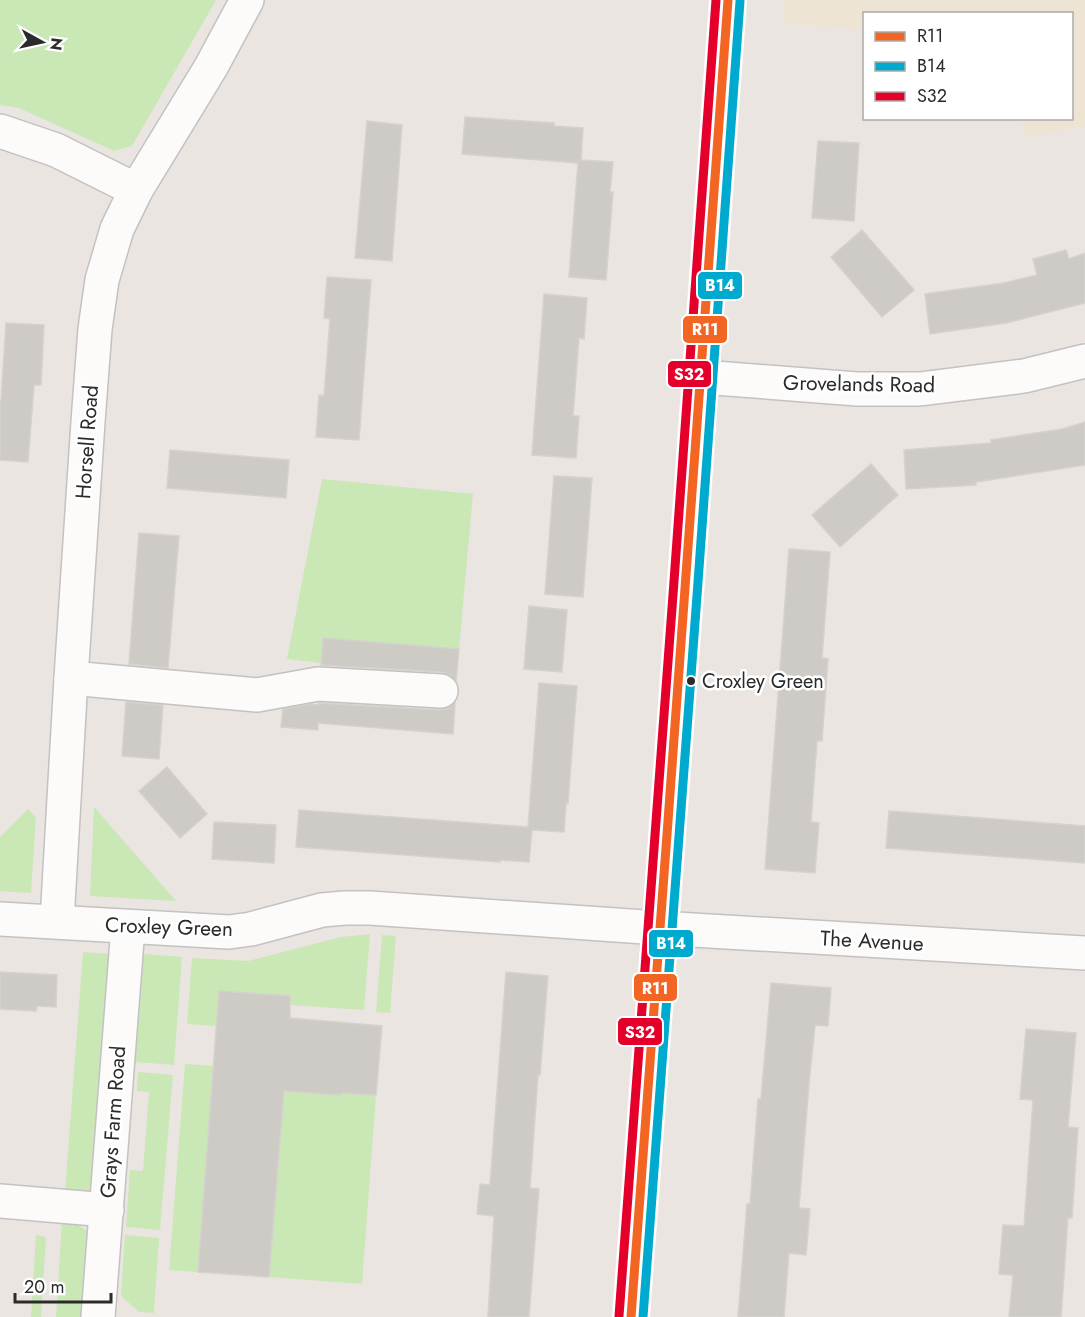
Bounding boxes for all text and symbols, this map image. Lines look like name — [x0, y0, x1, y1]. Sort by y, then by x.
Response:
north arrow — [12, 12, 72, 72]
legend — [863, 12, 1073, 120]
text: R11 — [917, 23, 943, 49]
text: N — [44, 36, 69, 52]
text: B14 — [917, 53, 946, 79]
text: S32 — [917, 83, 947, 109]
line badge: B14 — [697, 271, 743, 300]
text: B14 — [705, 274, 735, 297]
line badge: R11 — [682, 315, 728, 344]
text: R11 — [692, 318, 718, 341]
line badge: S32 — [667, 360, 712, 388]
text: S32 — [674, 363, 704, 386]
street label: Grovelands Road — [783, 368, 935, 400]
street label: Horsell Road — [68, 384, 106, 500]
place label: Croxley Green — [702, 667, 824, 696]
marker: Croxley Green — [685, 675, 697, 687]
street label: Croxley Green — [105, 910, 233, 944]
street label: The Avenue — [820, 923, 925, 959]
line badge: B14 — [648, 929, 694, 958]
text: B14 — [656, 932, 686, 955]
line badge: R11 — [633, 973, 678, 1002]
text: R11 — [642, 977, 668, 1000]
line badge: S32 — [617, 1017, 663, 1046]
text: S32 — [625, 1021, 655, 1044]
street label: Grays Farm Road — [93, 1045, 133, 1199]
scale bar — [15, 1266, 111, 1304]
text: 20 m — [24, 1274, 64, 1300]

